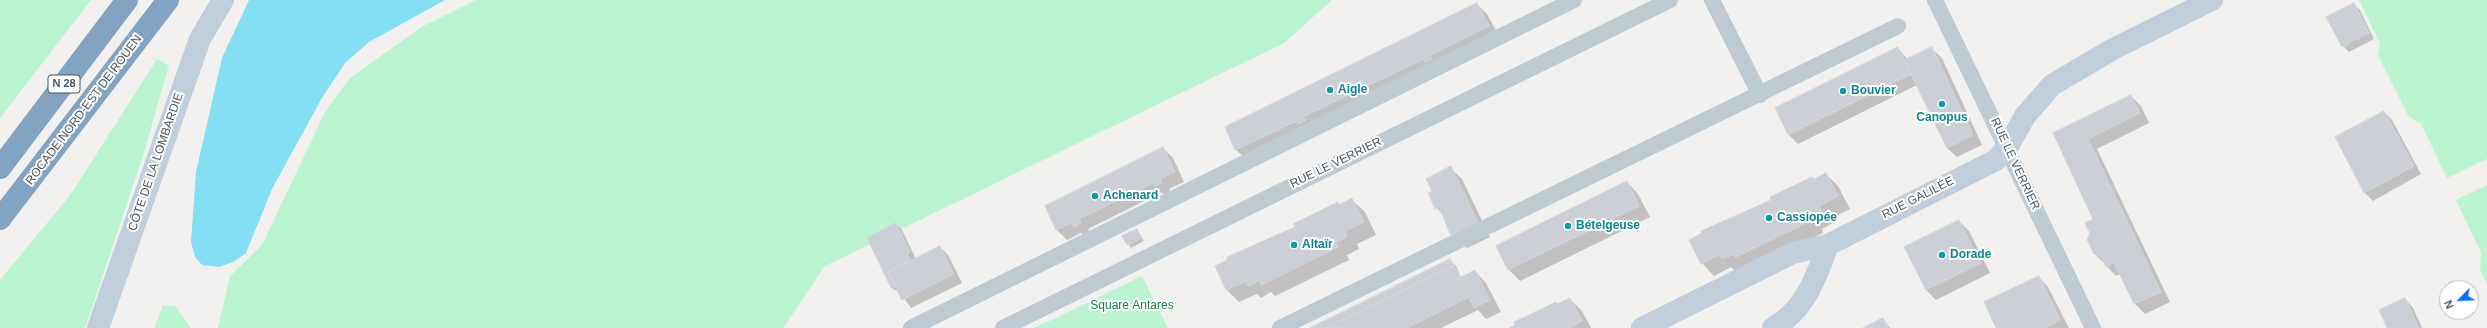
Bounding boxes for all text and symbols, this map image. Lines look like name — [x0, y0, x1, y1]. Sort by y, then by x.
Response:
street label: ROCADE NORD-EST DE ROUEN — [23, 32, 145, 188]
road number: N 28 — [48, 75, 80, 93]
place label: Aigle — [1338, 83, 1367, 97]
place label: Bouvier — [1851, 84, 1896, 98]
marker: Aigle — [1325, 85, 1335, 95]
marker: Bouvier — [1838, 86, 1848, 96]
street label: CÔTE DE LA LOMBARDIE — [126, 91, 186, 233]
marker: Canopus — [1937, 99, 1947, 109]
place label: Canopus — [1916, 111, 1968, 125]
street label: RUE LE VERRIER — [1987, 116, 2043, 212]
street label: RUE LE VERRIER — [1288, 135, 1384, 191]
street label: RUE GALILÉE — [1880, 174, 1956, 222]
place label: Achenard — [1103, 189, 1158, 203]
marker: Achenard — [1090, 191, 1100, 201]
place label: Cassiopée — [1777, 211, 1837, 225]
marker: Cassiopée — [1764, 213, 1774, 223]
place label: Bételgeuse — [1576, 219, 1640, 233]
marker: Bételgeuse — [1563, 221, 1573, 231]
place label: Altaïr — [1302, 238, 1333, 252]
marker: Altaïr — [1289, 240, 1299, 250]
place label: Dorade — [1950, 248, 1991, 262]
marker: Dorade — [1937, 250, 1947, 260]
north arrow — [2439, 280, 2479, 320]
text: N — [2442, 298, 2456, 311]
park label: Square Antares — [1090, 299, 1174, 313]

